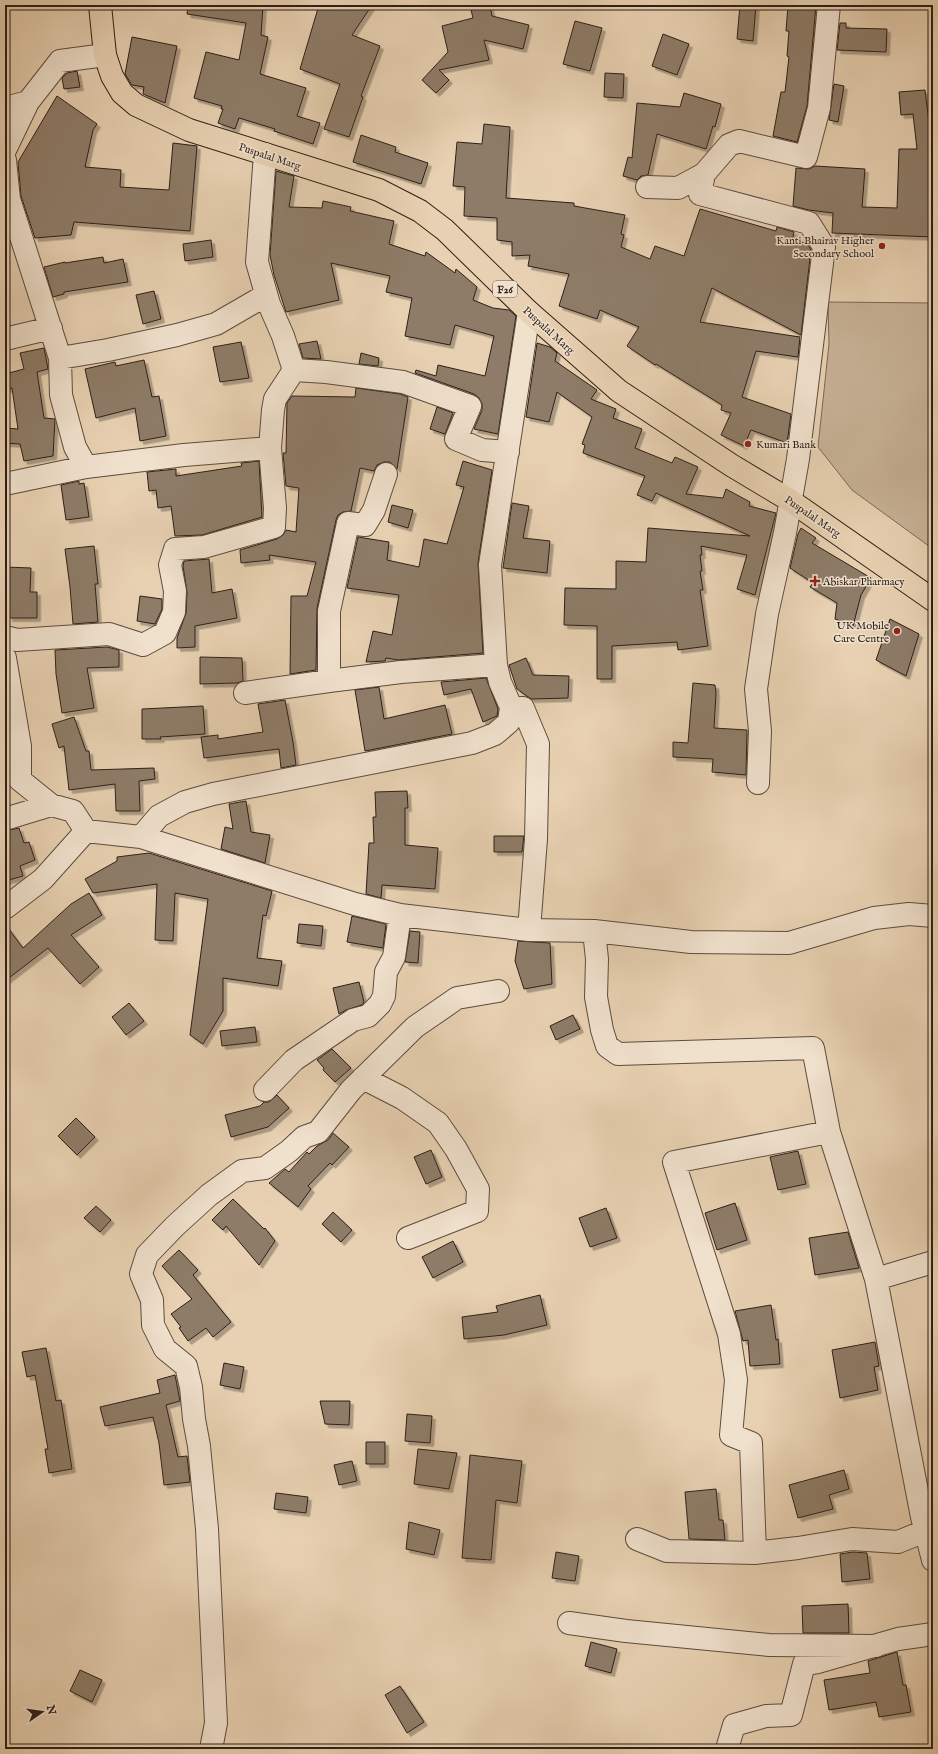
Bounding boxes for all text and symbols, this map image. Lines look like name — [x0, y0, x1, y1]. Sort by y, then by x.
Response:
street label: Puspalal Marg — [237, 140, 304, 174]
place label: Kanti Bhairav Higher Secondary School — [776, 234, 874, 261]
marker: Kanti Bhairav Higher Secondary School — [877, 241, 887, 251]
road number: F26 — [493, 281, 517, 297]
street label: Puspalal Marg — [520, 304, 578, 358]
place label: Kumari Bank — [756, 438, 816, 452]
marker: Kumari Bank — [743, 439, 753, 449]
street label: Puspalal Marg — [782, 493, 844, 541]
place label: Abiskar Pharmacy — [822, 575, 905, 589]
marker: Abiskar Pharmacy — [810, 576, 820, 586]
place label: UK Mobile Care Centre — [833, 619, 889, 646]
marker: UK Mobile Care Centre — [892, 626, 902, 636]
north arrow — [22, 1692, 62, 1732]
text: N — [43, 1703, 59, 1717]

